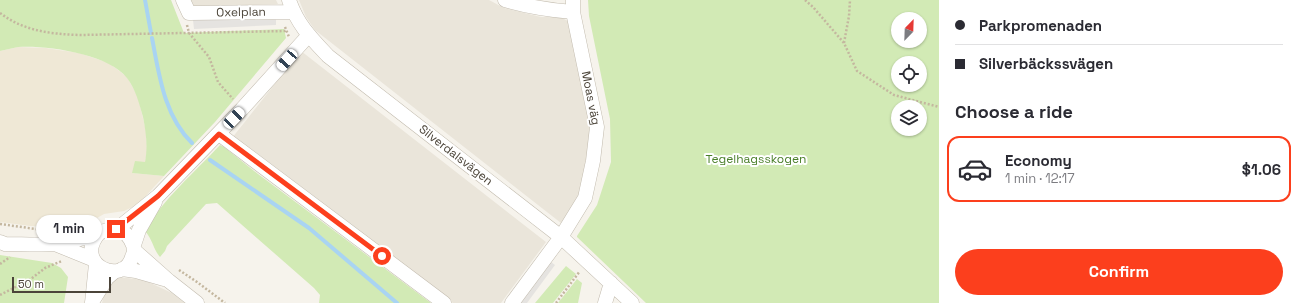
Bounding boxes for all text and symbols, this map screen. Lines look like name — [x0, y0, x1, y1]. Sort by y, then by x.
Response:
street label: Oxelplan — [216, 4, 266, 20]
north arrow — [891, 12, 927, 48]
map controls — [891, 12, 927, 136]
text: Parkpromenaden — [979, 16, 1102, 35]
car — [275, 47, 299, 73]
text: Silverbäckssvägen — [979, 54, 1113, 73]
button: locate — [891, 56, 927, 92]
street label: Moas väg — [578, 70, 604, 126]
button: layers — [891, 100, 927, 136]
text: Choose a ride — [955, 100, 1073, 123]
car — [221, 105, 247, 131]
street label: Silverdalsvägen — [416, 121, 496, 189]
park label: Tegelhagsskogen — [706, 151, 806, 167]
icon: car — [957, 151, 993, 187]
text: Economy — [1005, 151, 1072, 170]
text: $1.06 — [1242, 160, 1281, 179]
text: 1 min · 12:17 — [1005, 170, 1075, 187]
callout: 1 min — [36, 215, 102, 243]
text: 1 min — [53, 220, 85, 237]
route end — [107, 220, 125, 238]
route start — [373, 247, 391, 265]
button: Confirm — [955, 249, 1283, 295]
scale bar — [12, 275, 111, 294]
text: 50 m — [18, 277, 44, 291]

